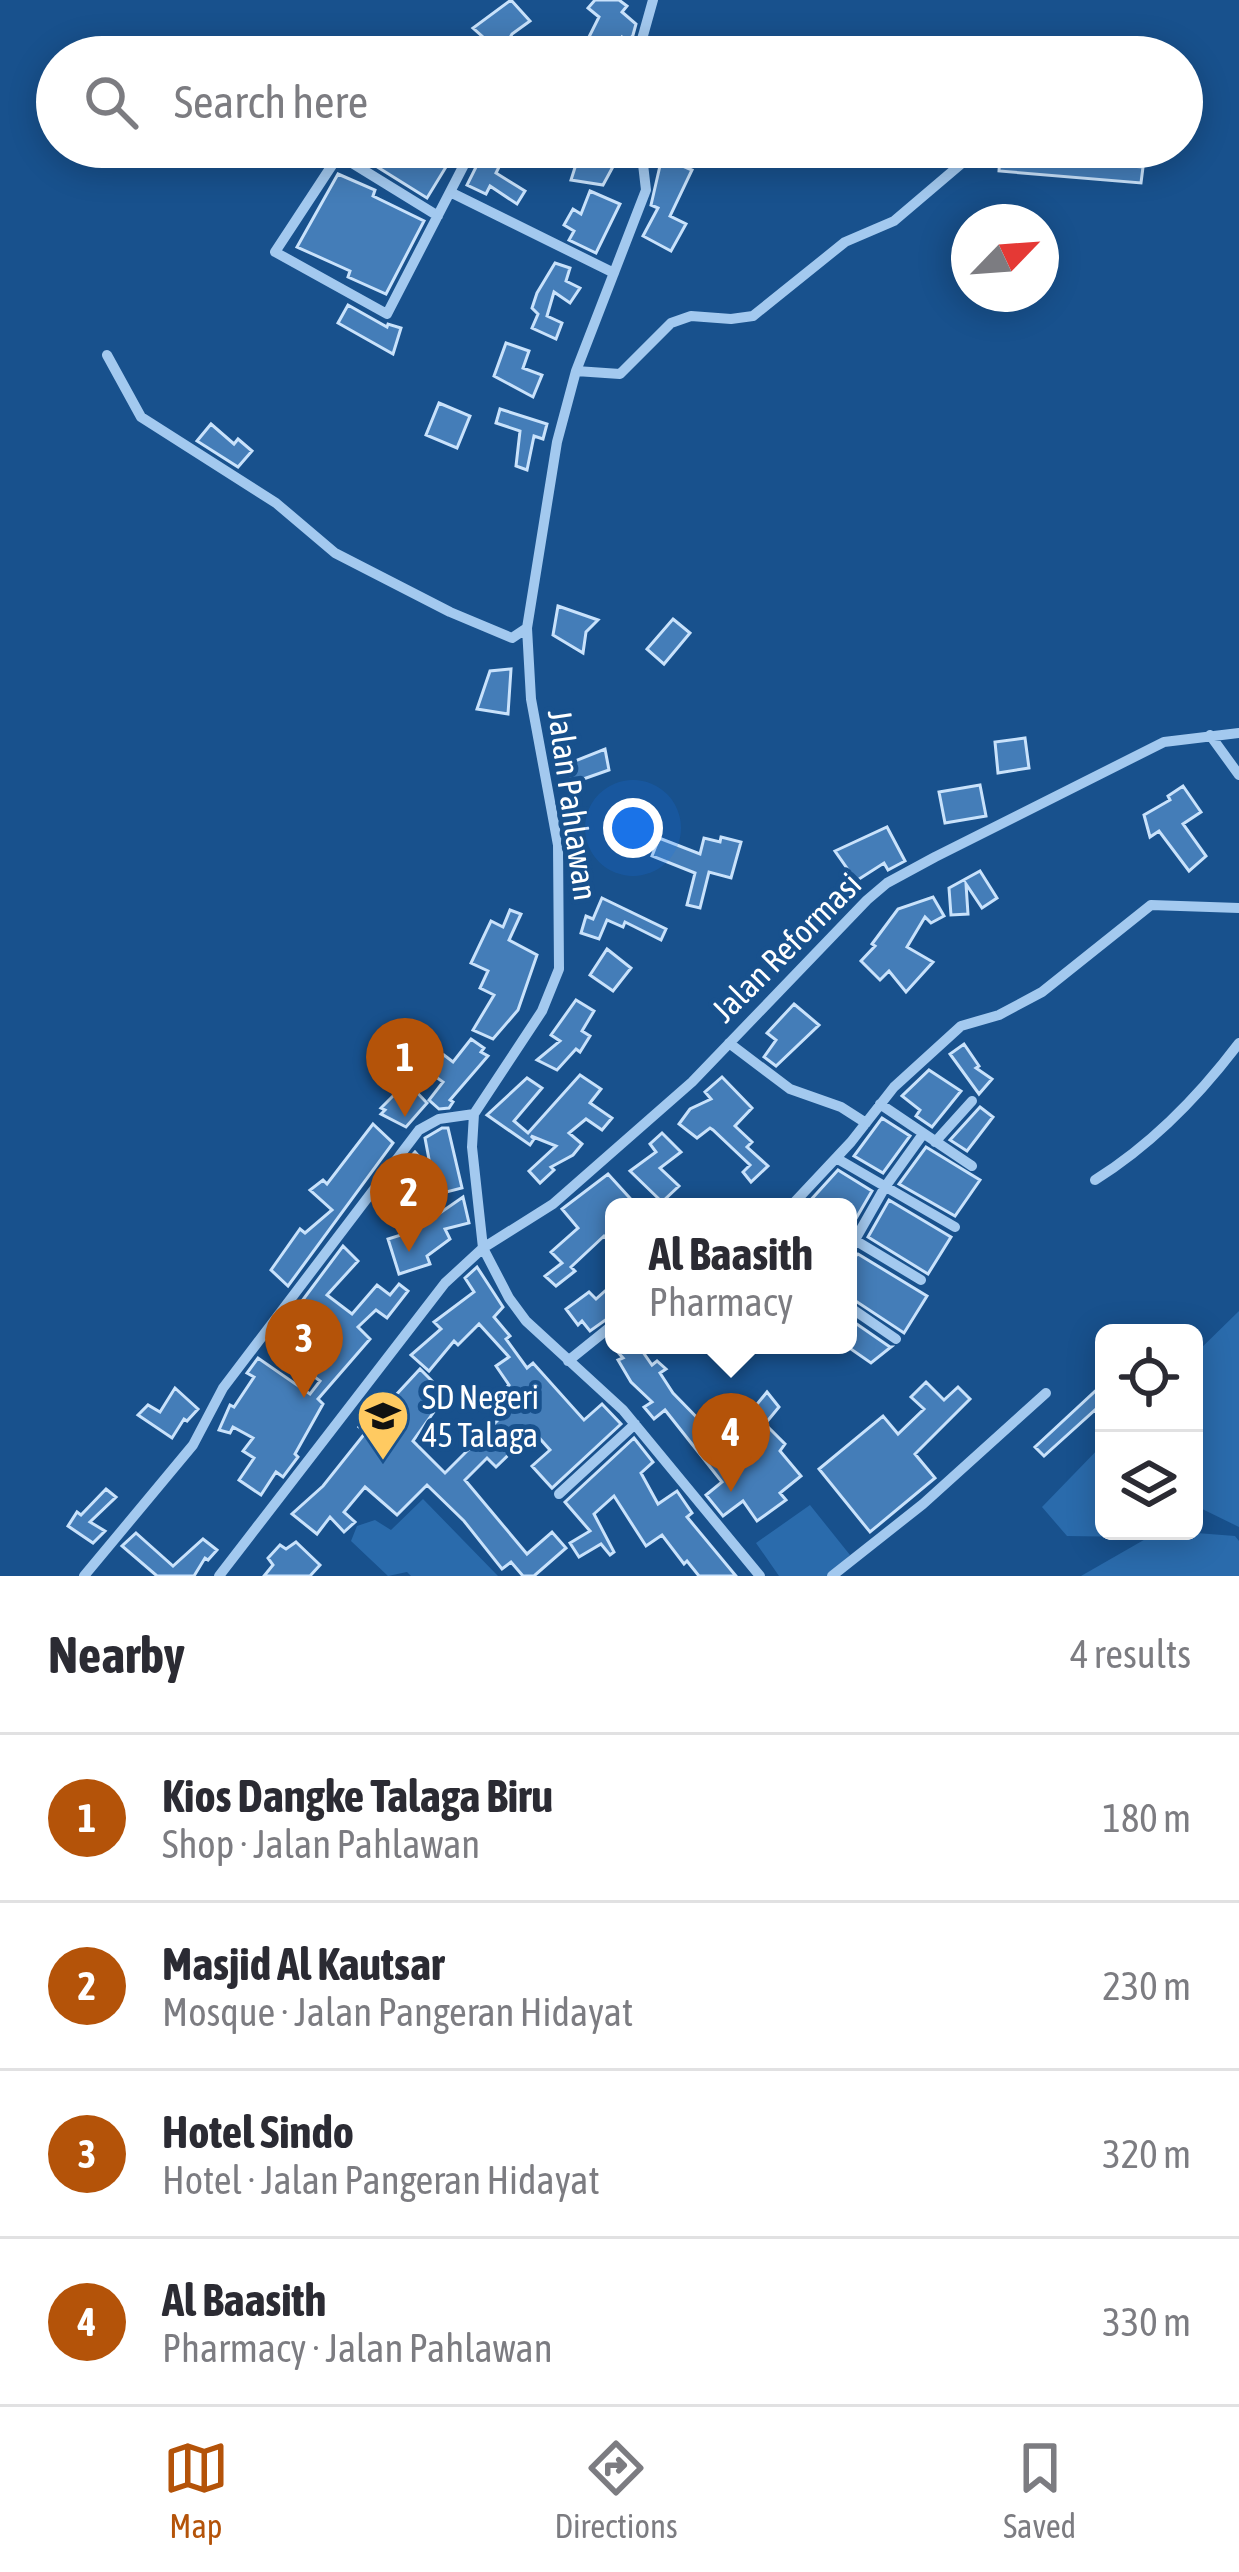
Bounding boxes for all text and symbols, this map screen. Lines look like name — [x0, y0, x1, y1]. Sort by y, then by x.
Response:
search box — [36, 36, 1203, 168]
icon: search — [78, 69, 144, 135]
text: Search here — [174, 76, 368, 128]
north arrow — [951, 204, 1059, 312]
street label: Jalan Pahlawan — [541, 707, 605, 903]
your location — [603, 798, 663, 858]
street label: Jalan Reformasi — [704, 865, 868, 1029]
pin: 1 — [366, 1018, 444, 1117]
pin: 2 — [370, 1153, 448, 1252]
popup — [605, 1198, 857, 1354]
text: Al Baasith — [649, 1228, 813, 1280]
text: Pharmacy — [649, 1280, 793, 1324]
pin: 3 — [265, 1299, 343, 1398]
map controls — [1095, 1324, 1203, 1540]
button: locate — [1095, 1324, 1203, 1432]
place label: SD Negeri 45 Talaga — [422, 1378, 539, 1454]
school or university icon: SD Negeri 45 Talaga — [355, 1388, 411, 1462]
pin: 4 — [692, 1393, 770, 1492]
button: layers — [1095, 1432, 1203, 1540]
text: Nearby — [48, 1625, 185, 1684]
text: 4 results — [1070, 1632, 1191, 1676]
text: Kios Dangke Talaga Biru — [162, 1770, 553, 1822]
text: 1 — [78, 1796, 96, 1840]
text: 180 m — [1103, 1796, 1191, 1840]
text: Shop · Jalan Pahlawan — [162, 1822, 480, 1866]
text: Masjid Al Kautsar — [162, 1938, 444, 1990]
text: 2 — [78, 1964, 96, 2008]
text: 230 m — [1103, 1964, 1191, 2008]
text: Mosque · Jalan Pangeran Hidayat — [162, 1990, 633, 2034]
text: Hotel Sindo — [162, 2106, 354, 2158]
text: 3 — [78, 2132, 96, 2176]
text: 320 m — [1103, 2132, 1191, 2176]
text: Hotel · Jalan Pangeran Hidayat — [162, 2158, 600, 2202]
text: Al Baasith — [162, 2274, 326, 2326]
text: 4 — [78, 2300, 96, 2344]
text: 330 m — [1103, 2300, 1191, 2344]
text: Pharmacy · Jalan Pahlawan — [162, 2326, 553, 2370]
tab: Map — [163, 2435, 229, 2545]
tab: Directions — [554, 2435, 678, 2545]
tab: Saved — [1003, 2435, 1076, 2545]

